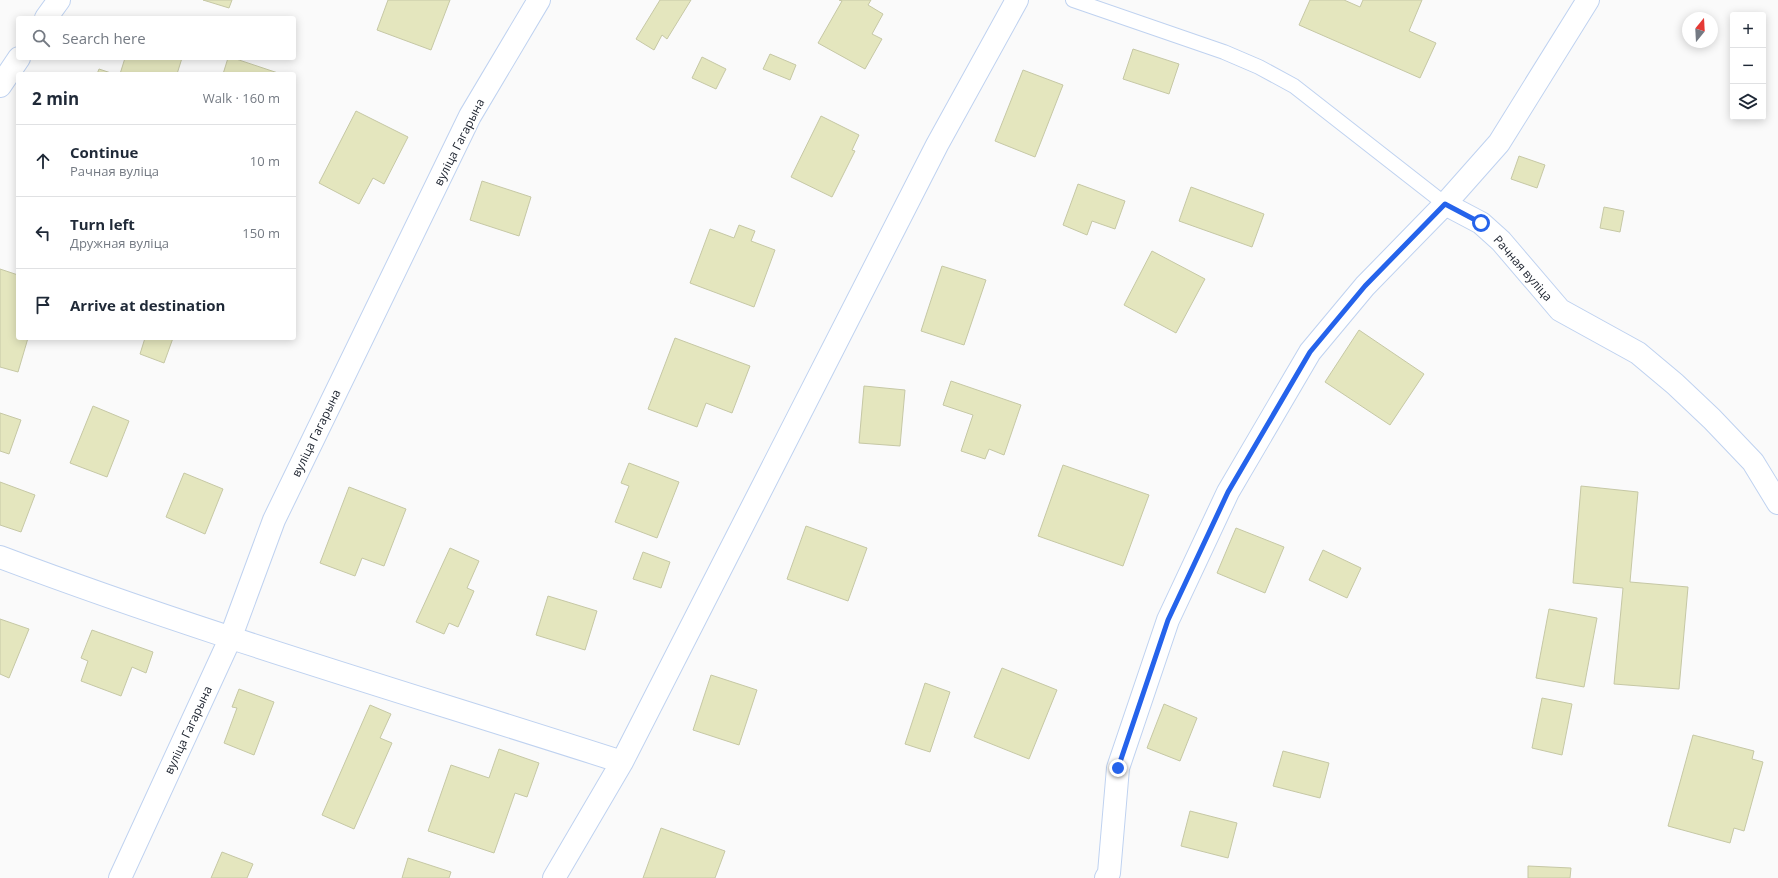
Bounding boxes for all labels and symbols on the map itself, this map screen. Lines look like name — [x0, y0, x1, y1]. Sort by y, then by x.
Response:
north arrow — [1682, 12, 1718, 48]
street label: вуліца Гагарына — [430, 96, 488, 188]
route start — [1472, 214, 1490, 232]
street label: Рачная вуліца — [1490, 231, 1556, 305]
street label: вуліца Гагарына — [287, 386, 345, 480]
street label: вуліца Гагарына — [160, 683, 216, 777]
route end — [1109, 759, 1127, 777]

